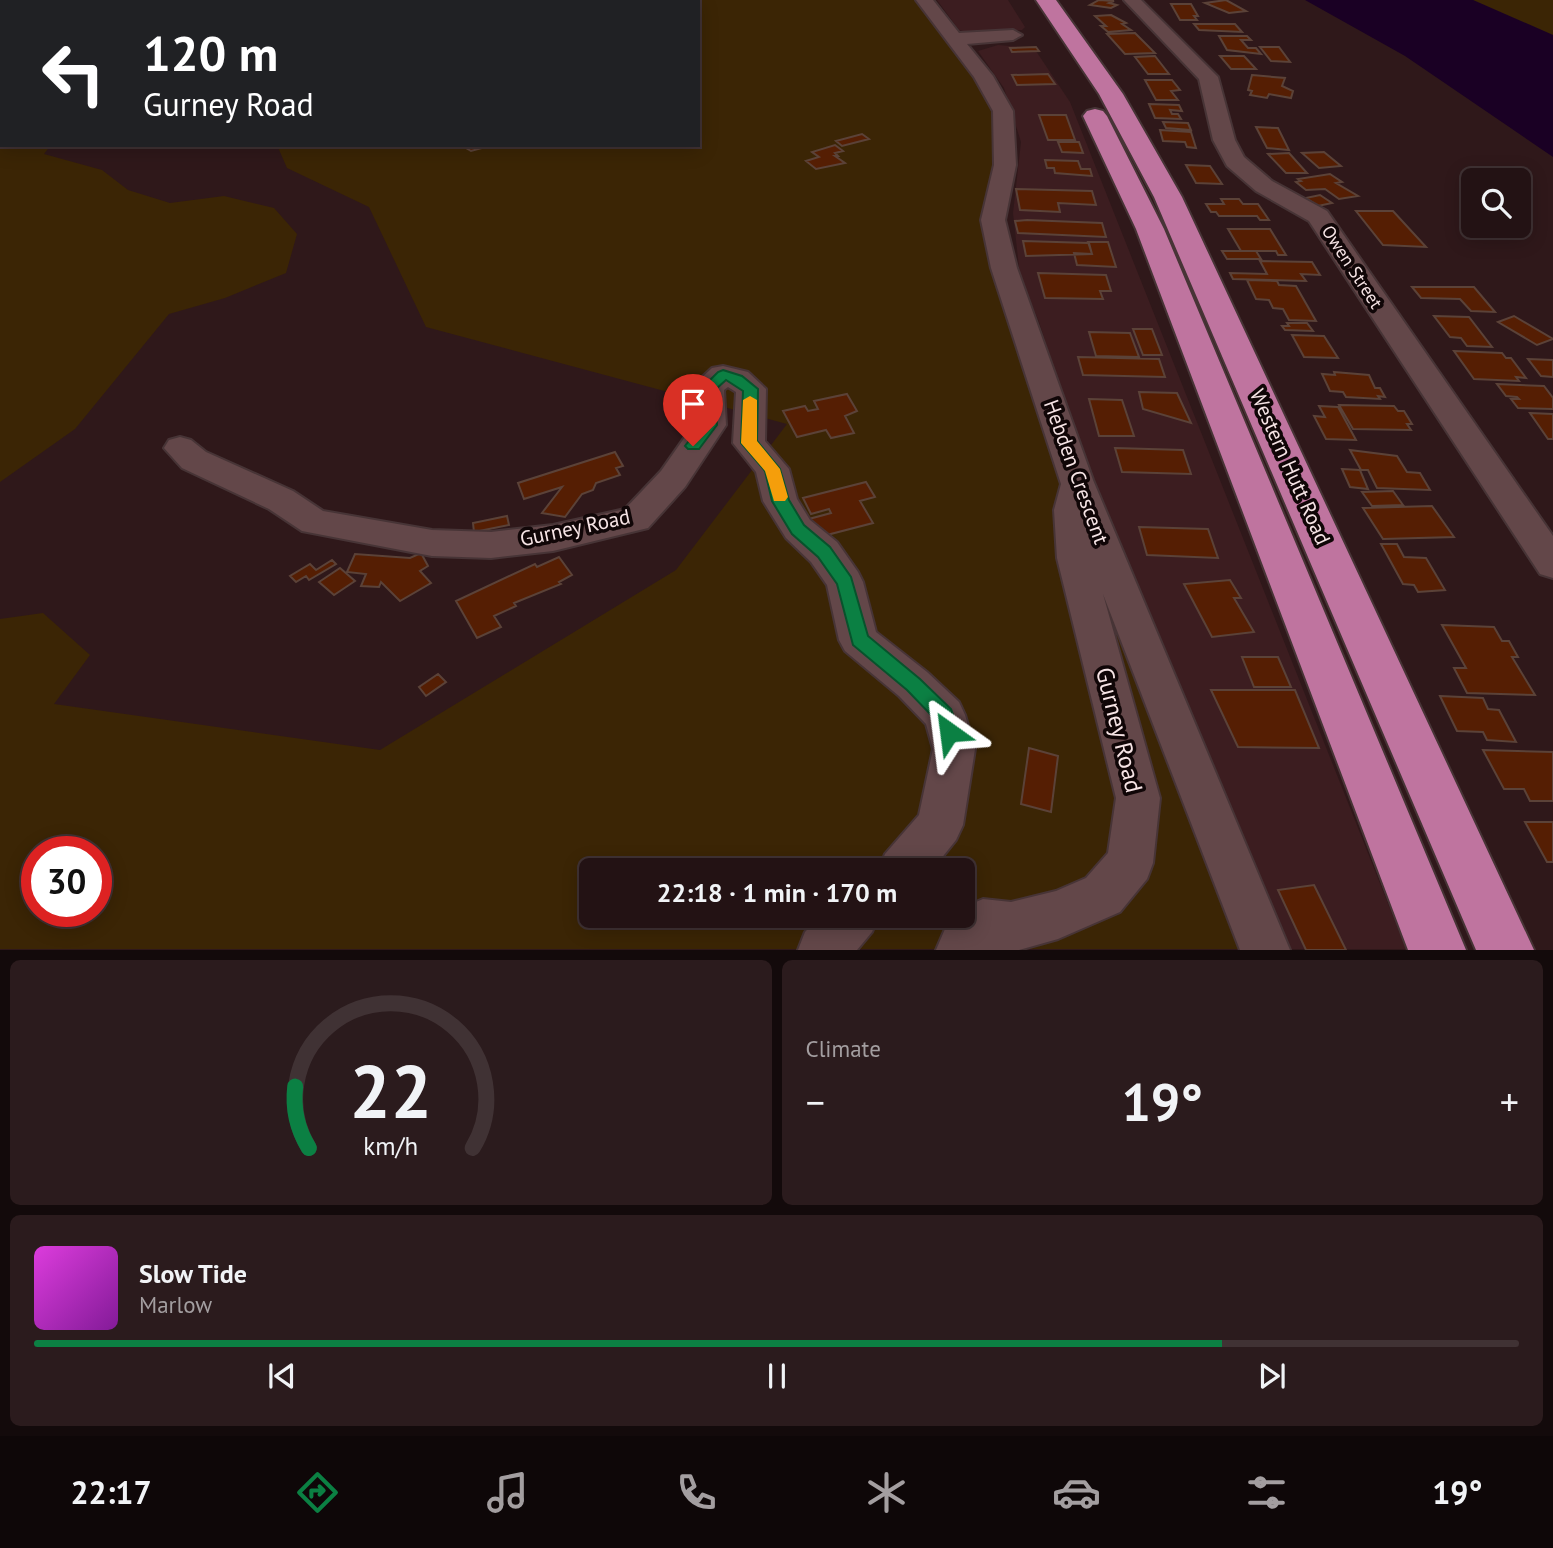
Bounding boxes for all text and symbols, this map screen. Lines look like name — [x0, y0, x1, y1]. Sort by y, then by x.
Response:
text: 120 m — [143, 21, 278, 85]
icon: left — [28, 28, 119, 119]
text: Gurney Road — [143, 83, 314, 125]
map controls — [1461, 168, 1531, 238]
button: search — [1461, 168, 1531, 238]
street label: Owen Street — [1317, 221, 1388, 313]
pin — [663, 374, 723, 446]
icon: arrive — [674, 385, 712, 423]
street label: Western Hutt Road — [1244, 385, 1337, 549]
street label: Hebden Crescent — [1038, 396, 1115, 548]
street label: Gurney Road — [517, 503, 633, 552]
street label: Gurney Road — [1089, 664, 1150, 796]
position arrow — [912, 695, 986, 769]
speed limit sign: 30 — [21, 836, 112, 927]
text: 22:18 · 1 min · 170 m — [657, 876, 897, 909]
text: Climate — [806, 1034, 881, 1063]
text: 22 — [349, 1045, 432, 1139]
text: 19° — [1121, 1068, 1203, 1135]
text: − — [806, 1077, 825, 1126]
text: + — [1500, 1077, 1519, 1126]
text: km/h — [363, 1130, 418, 1162]
text: Slow Tide — [139, 1257, 247, 1290]
text: Marlow — [139, 1290, 212, 1319]
icon: previous — [263, 1357, 301, 1395]
icon: pause — [758, 1357, 796, 1395]
icon: next — [1253, 1357, 1291, 1395]
icon: directions — [293, 1468, 342, 1517]
icon: music — [483, 1468, 532, 1517]
icon: phone — [672, 1468, 721, 1517]
icon: climate — [862, 1468, 911, 1517]
icon: car — [1052, 1468, 1101, 1517]
icon: filters — [1242, 1468, 1291, 1517]
text: 22:17 — [70, 1471, 152, 1513]
text: 19° — [1432, 1471, 1483, 1513]

